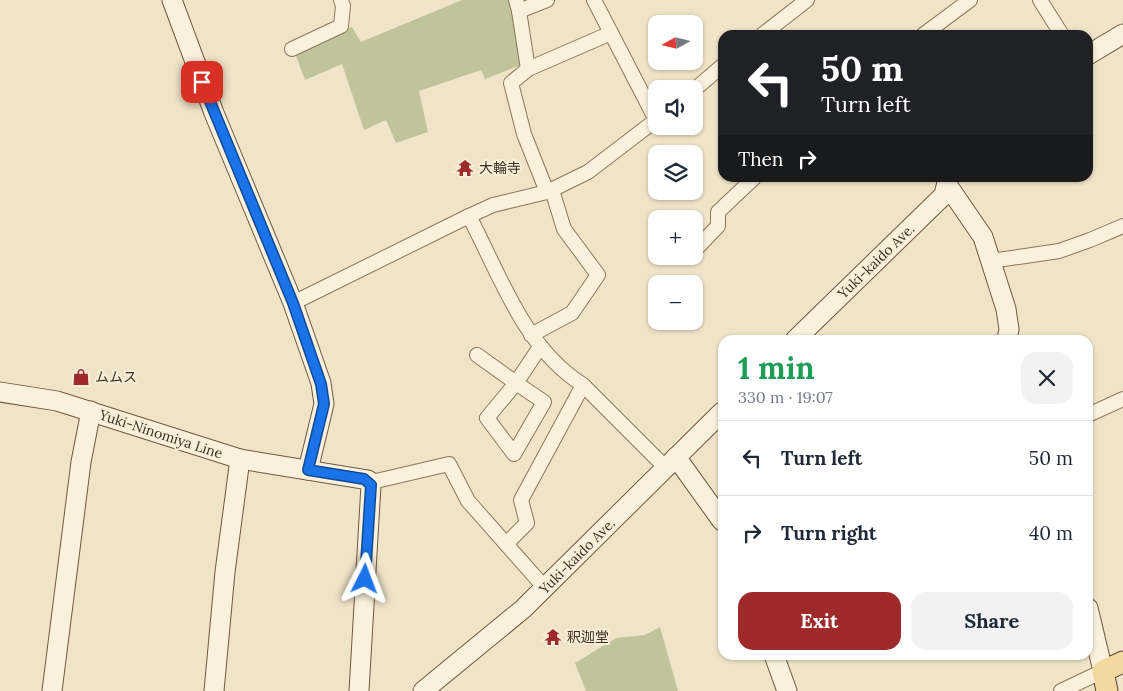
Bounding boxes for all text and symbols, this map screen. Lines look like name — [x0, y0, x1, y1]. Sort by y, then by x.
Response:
north arrow — [648, 15, 702, 70]
map controls — [648, 15, 703, 330]
text: 50 m — [821, 46, 904, 91]
icon: left — [738, 50, 803, 115]
pin — [181, 61, 223, 103]
icon: arrive — [188, 68, 216, 96]
button: sound — [648, 80, 703, 135]
text: Turn left — [821, 90, 911, 118]
button: layers — [648, 145, 703, 200]
icon: right — [793, 145, 821, 173]
text: Then — [738, 147, 783, 171]
temple icon: 大輪寺 — [455, 158, 475, 178]
place label: 大輪寺 — [479, 159, 521, 177]
button: + — [648, 210, 703, 265]
street label: Yuki-kaido Ave. — [833, 220, 918, 303]
button: − — [648, 275, 703, 330]
text: 1 min — [738, 349, 815, 387]
button: close — [1021, 352, 1073, 404]
shop icon: ムムス — [71, 367, 91, 387]
place label: ムムス — [95, 368, 137, 386]
text: 330 m · 19:07 — [738, 387, 833, 407]
street label: Yuki-Ninomiya Line — [96, 405, 225, 463]
icon: left — [738, 444, 766, 472]
text: Turn left — [781, 446, 862, 470]
text: 50 m — [1029, 446, 1073, 470]
street label: Yuki-kaido Ave. — [534, 514, 619, 599]
icon: right — [738, 519, 766, 547]
text: Turn right — [781, 521, 877, 545]
text: 40 m — [1029, 521, 1073, 545]
position arrow — [338, 552, 390, 604]
button: Exit — [738, 592, 901, 650]
button: Share — [911, 592, 1073, 650]
temple icon: 釈迦堂 — [543, 627, 563, 647]
place label: 釈迦堂 — [567, 628, 609, 646]

